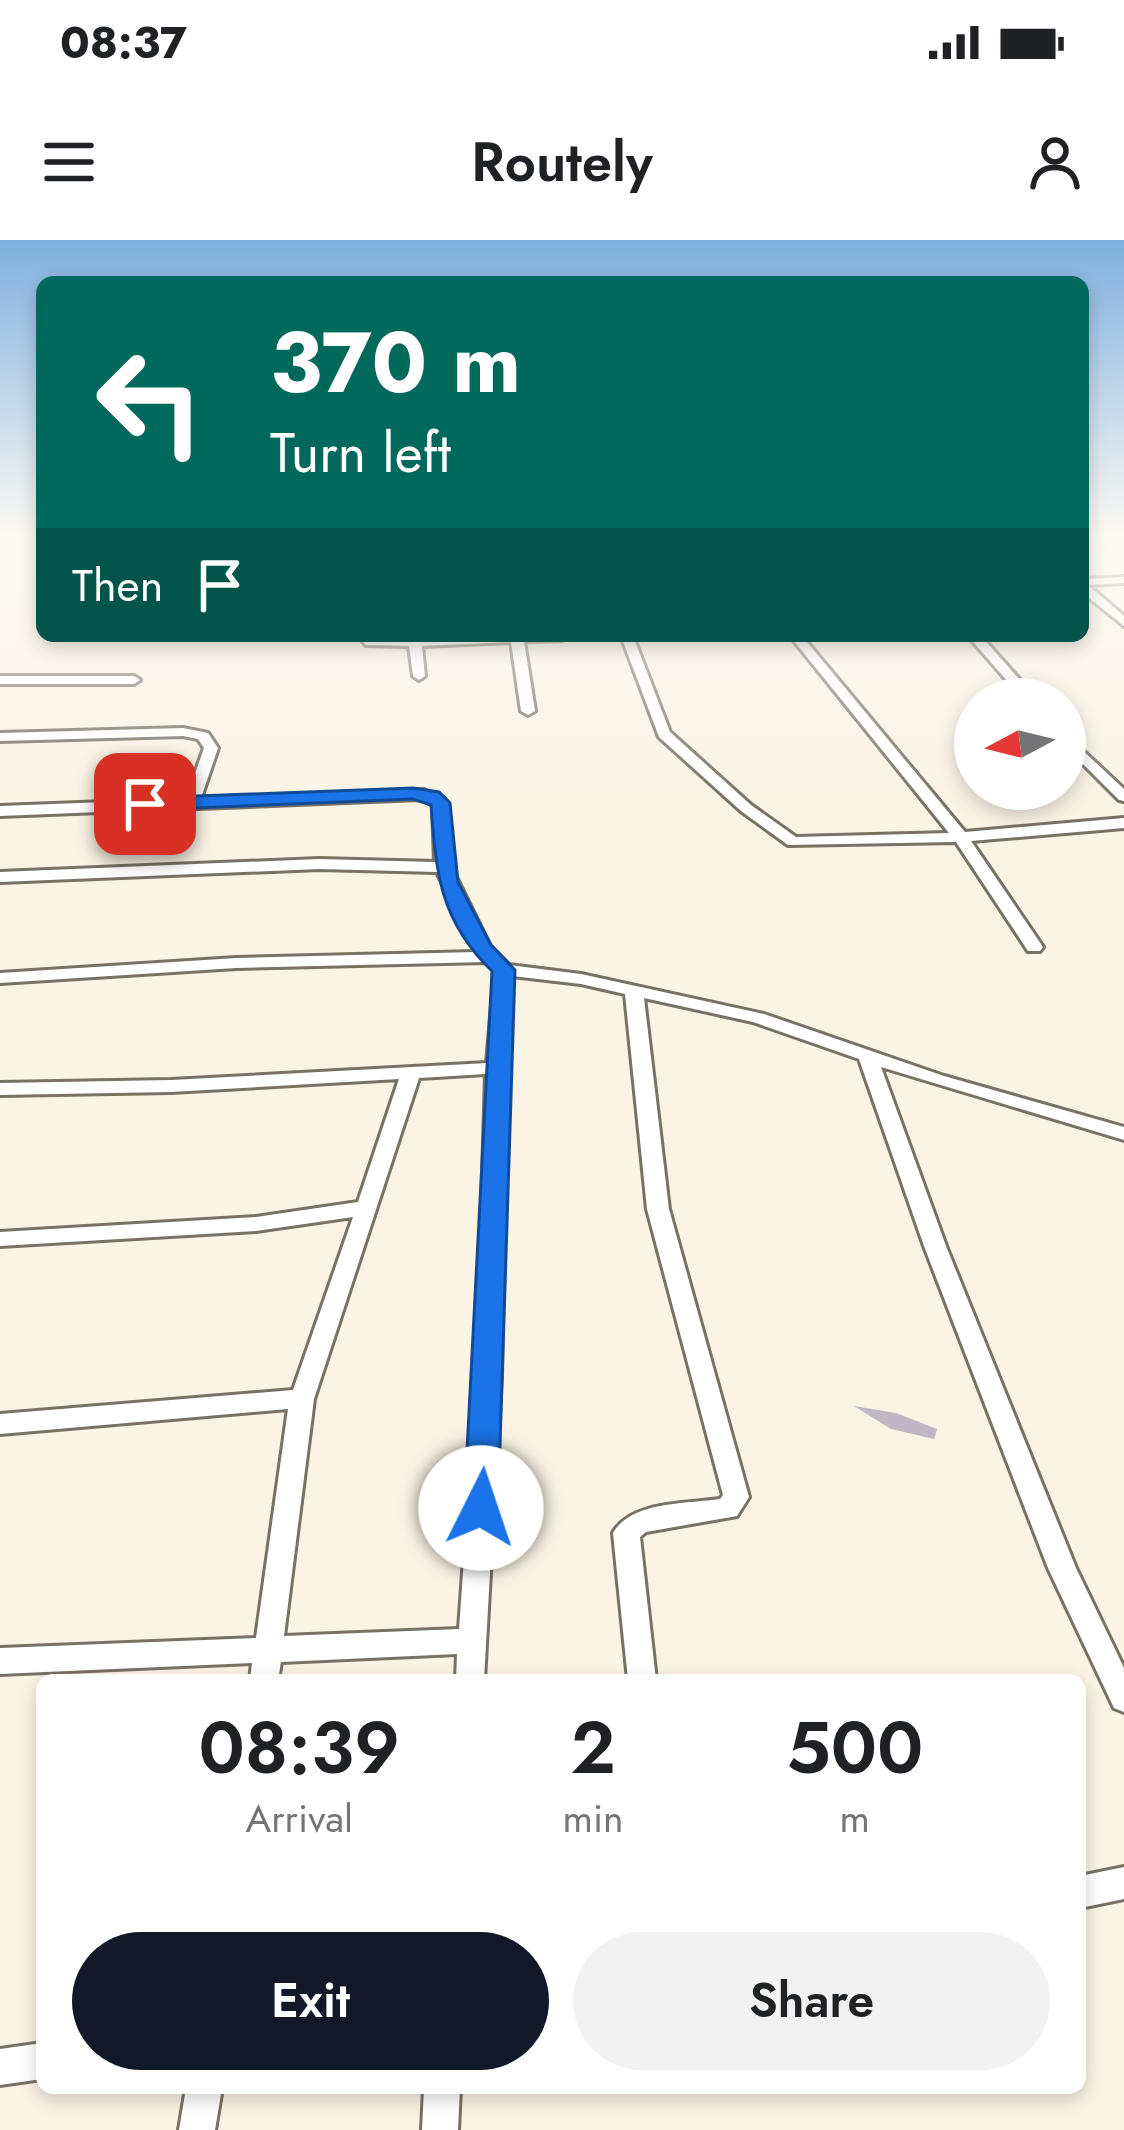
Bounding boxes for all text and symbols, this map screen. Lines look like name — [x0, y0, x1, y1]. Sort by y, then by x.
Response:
text: 08:37 — [60, 10, 187, 75]
text: Routely — [471, 123, 653, 201]
icon: menu — [36, 129, 102, 195]
icon: person — [1022, 129, 1088, 195]
text: 370 m — [270, 302, 521, 424]
icon: left — [72, 324, 228, 480]
text: Turn left — [270, 414, 451, 492]
icon: arrive — [187, 552, 253, 618]
text: Then — [72, 553, 163, 618]
north arrow — [954, 678, 1086, 810]
map controls — [954, 678, 1086, 810]
pin — [94, 753, 196, 855]
icon: arrive — [112, 771, 178, 837]
position arrow — [418, 1445, 544, 1571]
text: 08:39 — [199, 1696, 400, 1800]
text: 2 — [570, 1696, 616, 1800]
text: 500 — [786, 1696, 923, 1800]
text: Arrival — [246, 1790, 353, 1847]
text: min — [563, 1790, 624, 1847]
text: m — [840, 1790, 870, 1847]
button: Exit — [72, 1932, 549, 2070]
button: Share — [573, 1932, 1050, 2070]

